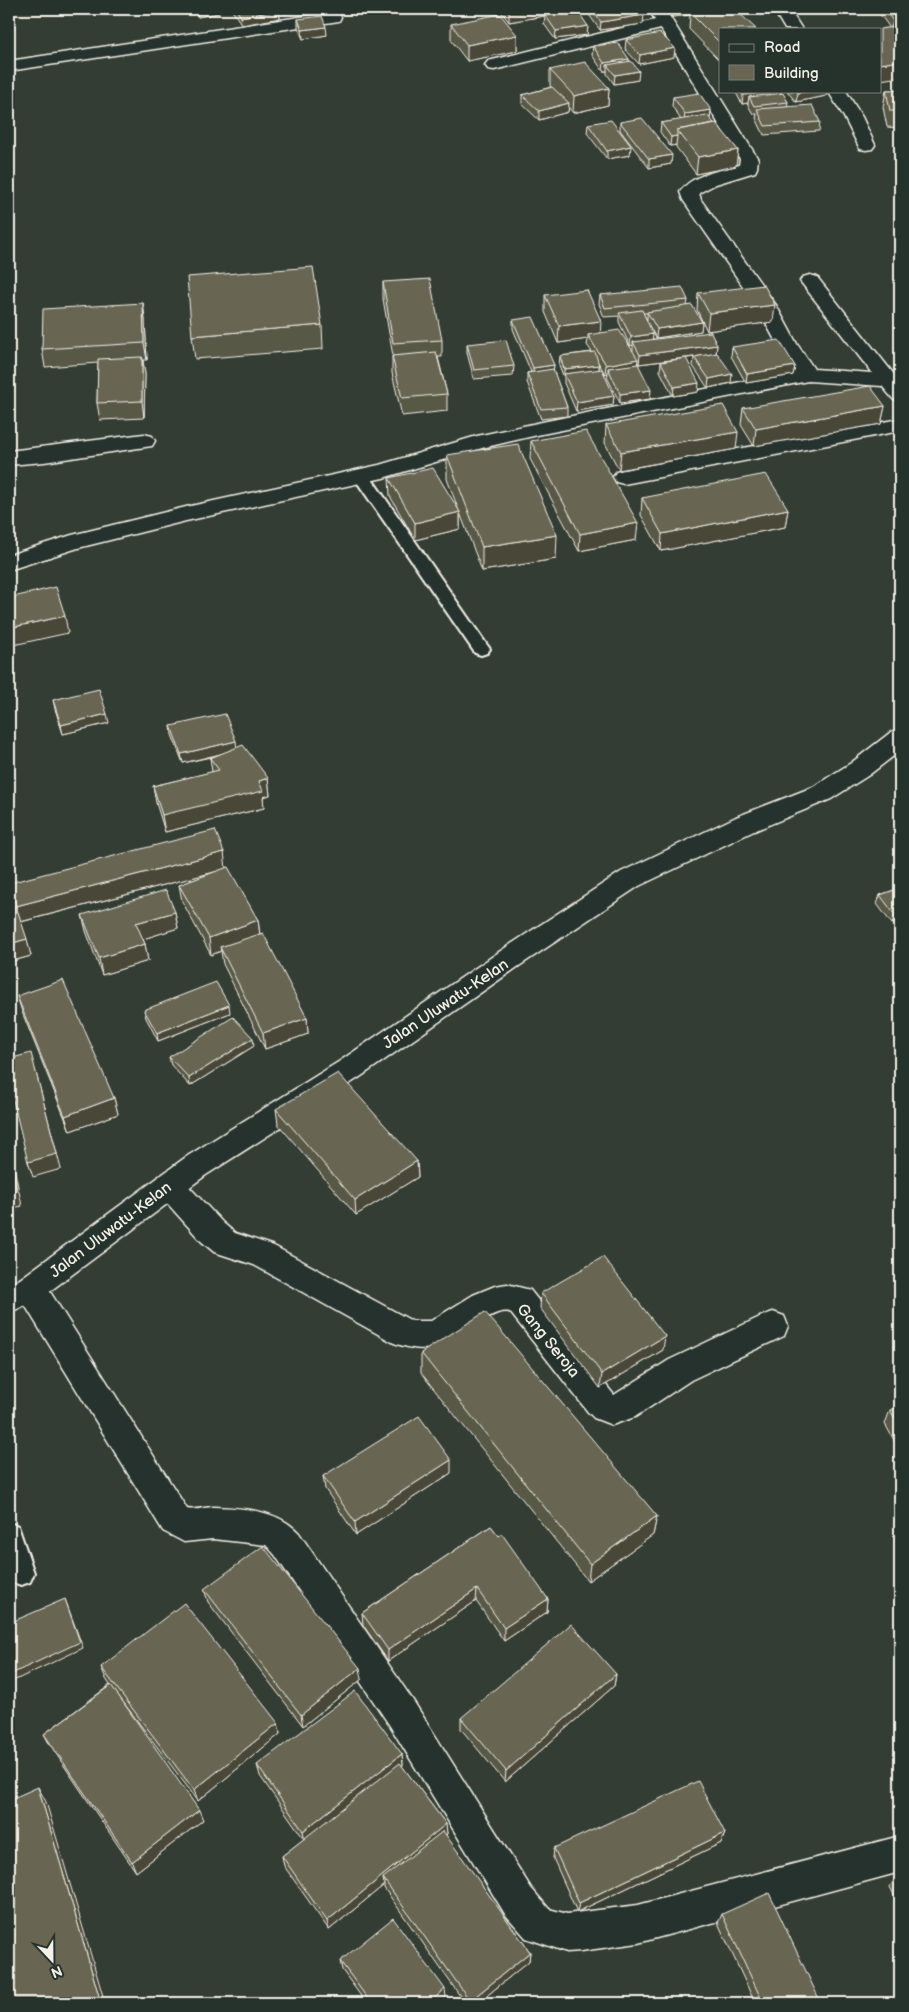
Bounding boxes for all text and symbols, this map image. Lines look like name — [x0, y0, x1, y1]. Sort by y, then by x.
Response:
legend — [719, 28, 882, 92]
text: Road — [764, 38, 800, 57]
text: Building — [764, 64, 819, 83]
street label: Jalan Uluwatu-Kelan — [379, 955, 512, 1053]
street label: Jalan Uluwatu-Kelan — [46, 1178, 176, 1282]
street label: Gang Seroja — [512, 1300, 583, 1382]
north arrow — [28, 1934, 78, 1984]
text: N — [49, 1962, 65, 1981]

